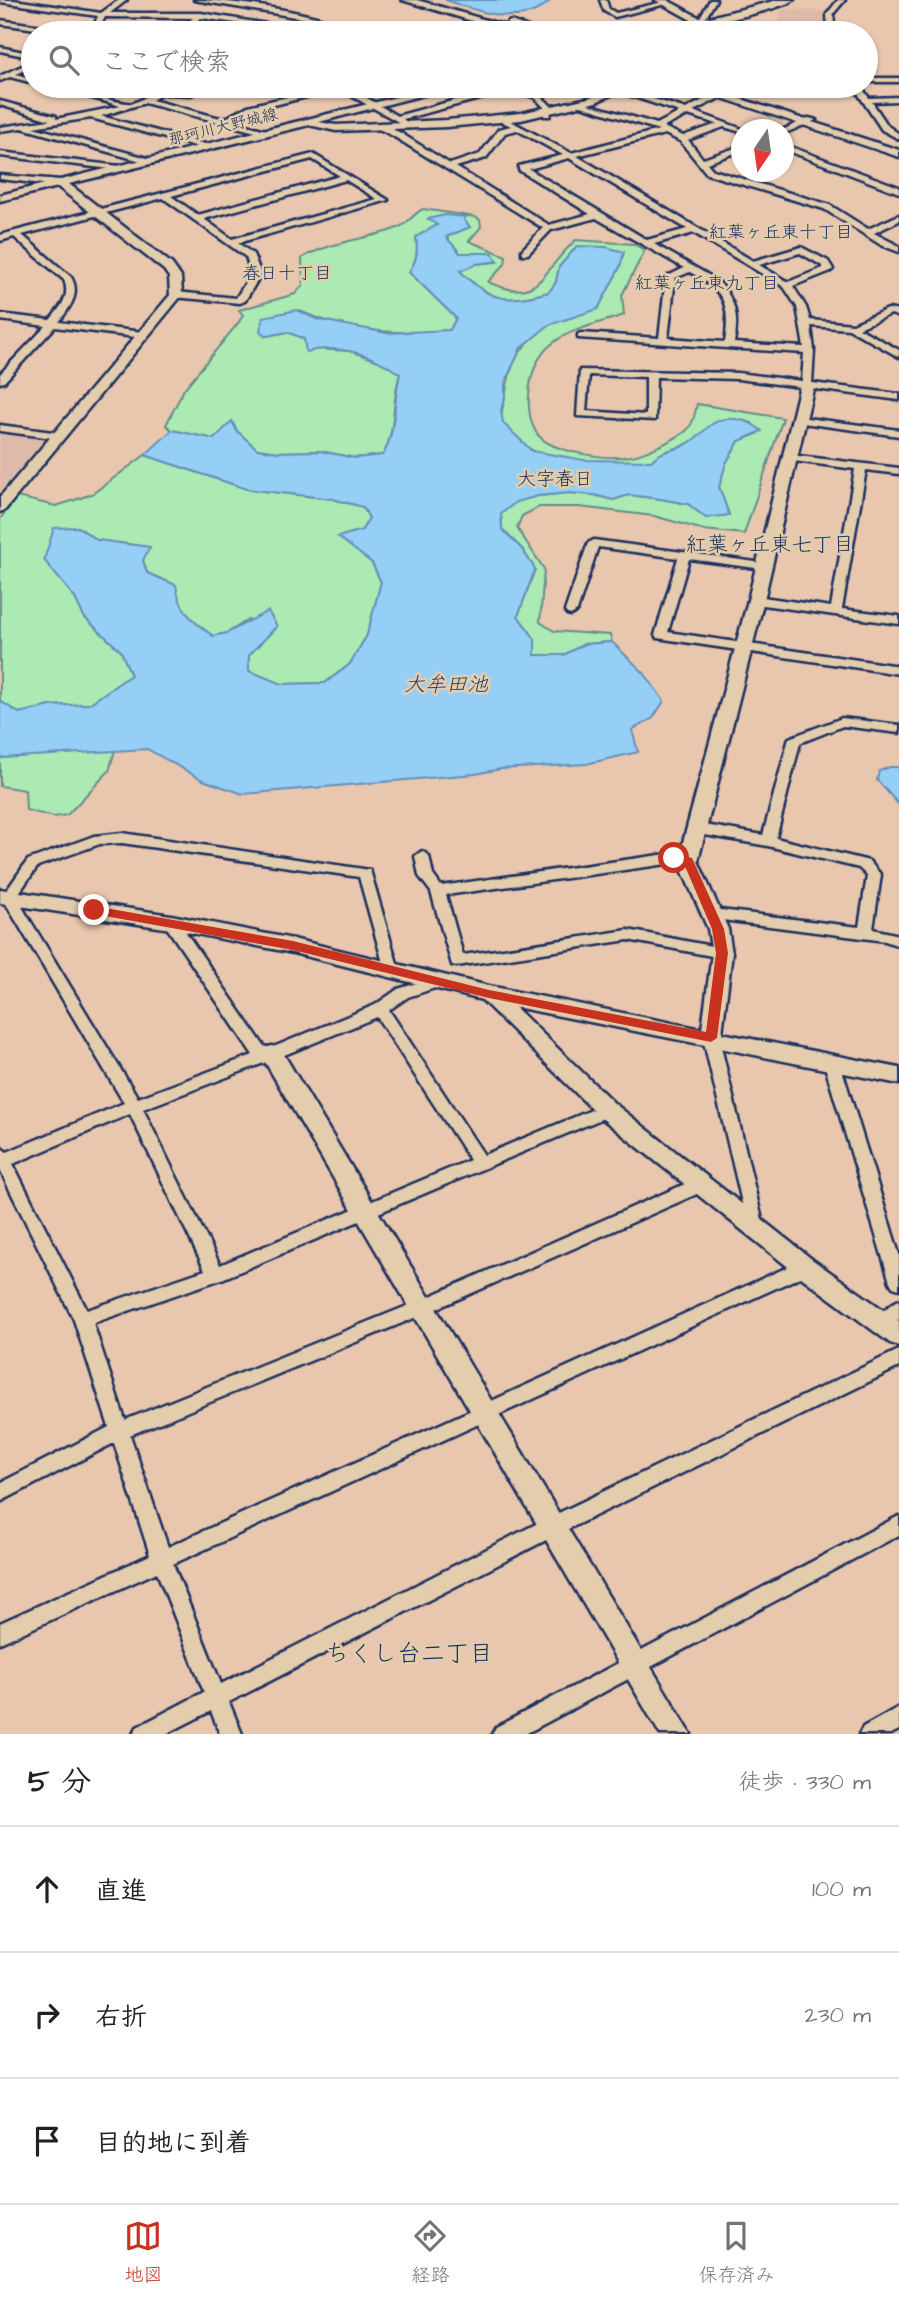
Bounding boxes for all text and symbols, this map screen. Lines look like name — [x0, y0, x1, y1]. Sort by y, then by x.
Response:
search box — [21, 21, 878, 98]
icon: search — [45, 41, 83, 79]
text: ここで検索 — [101, 44, 231, 80]
street label: 那珂川大野城線 — [166, 103, 280, 151]
north arrow — [731, 119, 794, 182]
district label: 紅葉ヶ丘東十丁目 — [709, 220, 853, 245]
district label: 春日十丁目 — [242, 261, 332, 286]
district label: 紅葉ヶ丘東九丁目 — [635, 271, 779, 296]
district label: 大字春日 — [517, 466, 593, 493]
district label: 紅葉ヶ丘東七丁目 — [686, 530, 854, 559]
water label: 大牟田池 — [404, 670, 489, 699]
route start — [658, 842, 689, 873]
route end — [78, 894, 109, 925]
district label: ちくし台二丁目 — [325, 1637, 493, 1671]
text: 5 分 — [28, 1761, 91, 1803]
text: 徒歩 · 330 m — [738, 1766, 871, 1798]
icon: ahead — [28, 1870, 66, 1908]
text: 直進 — [95, 1873, 147, 1909]
text: 100 m — [812, 1873, 871, 1905]
icon: right — [28, 1996, 66, 2034]
text: 右折 — [95, 1999, 147, 2035]
text: 230 m — [805, 1999, 871, 2031]
icon: arrive — [28, 2122, 66, 2160]
text: 目的地に到着 — [95, 2125, 251, 2161]
tab: 地図 — [124, 2217, 163, 2289]
tab: 経路 — [411, 2217, 450, 2289]
tab: 保存済み — [698, 2217, 775, 2289]

